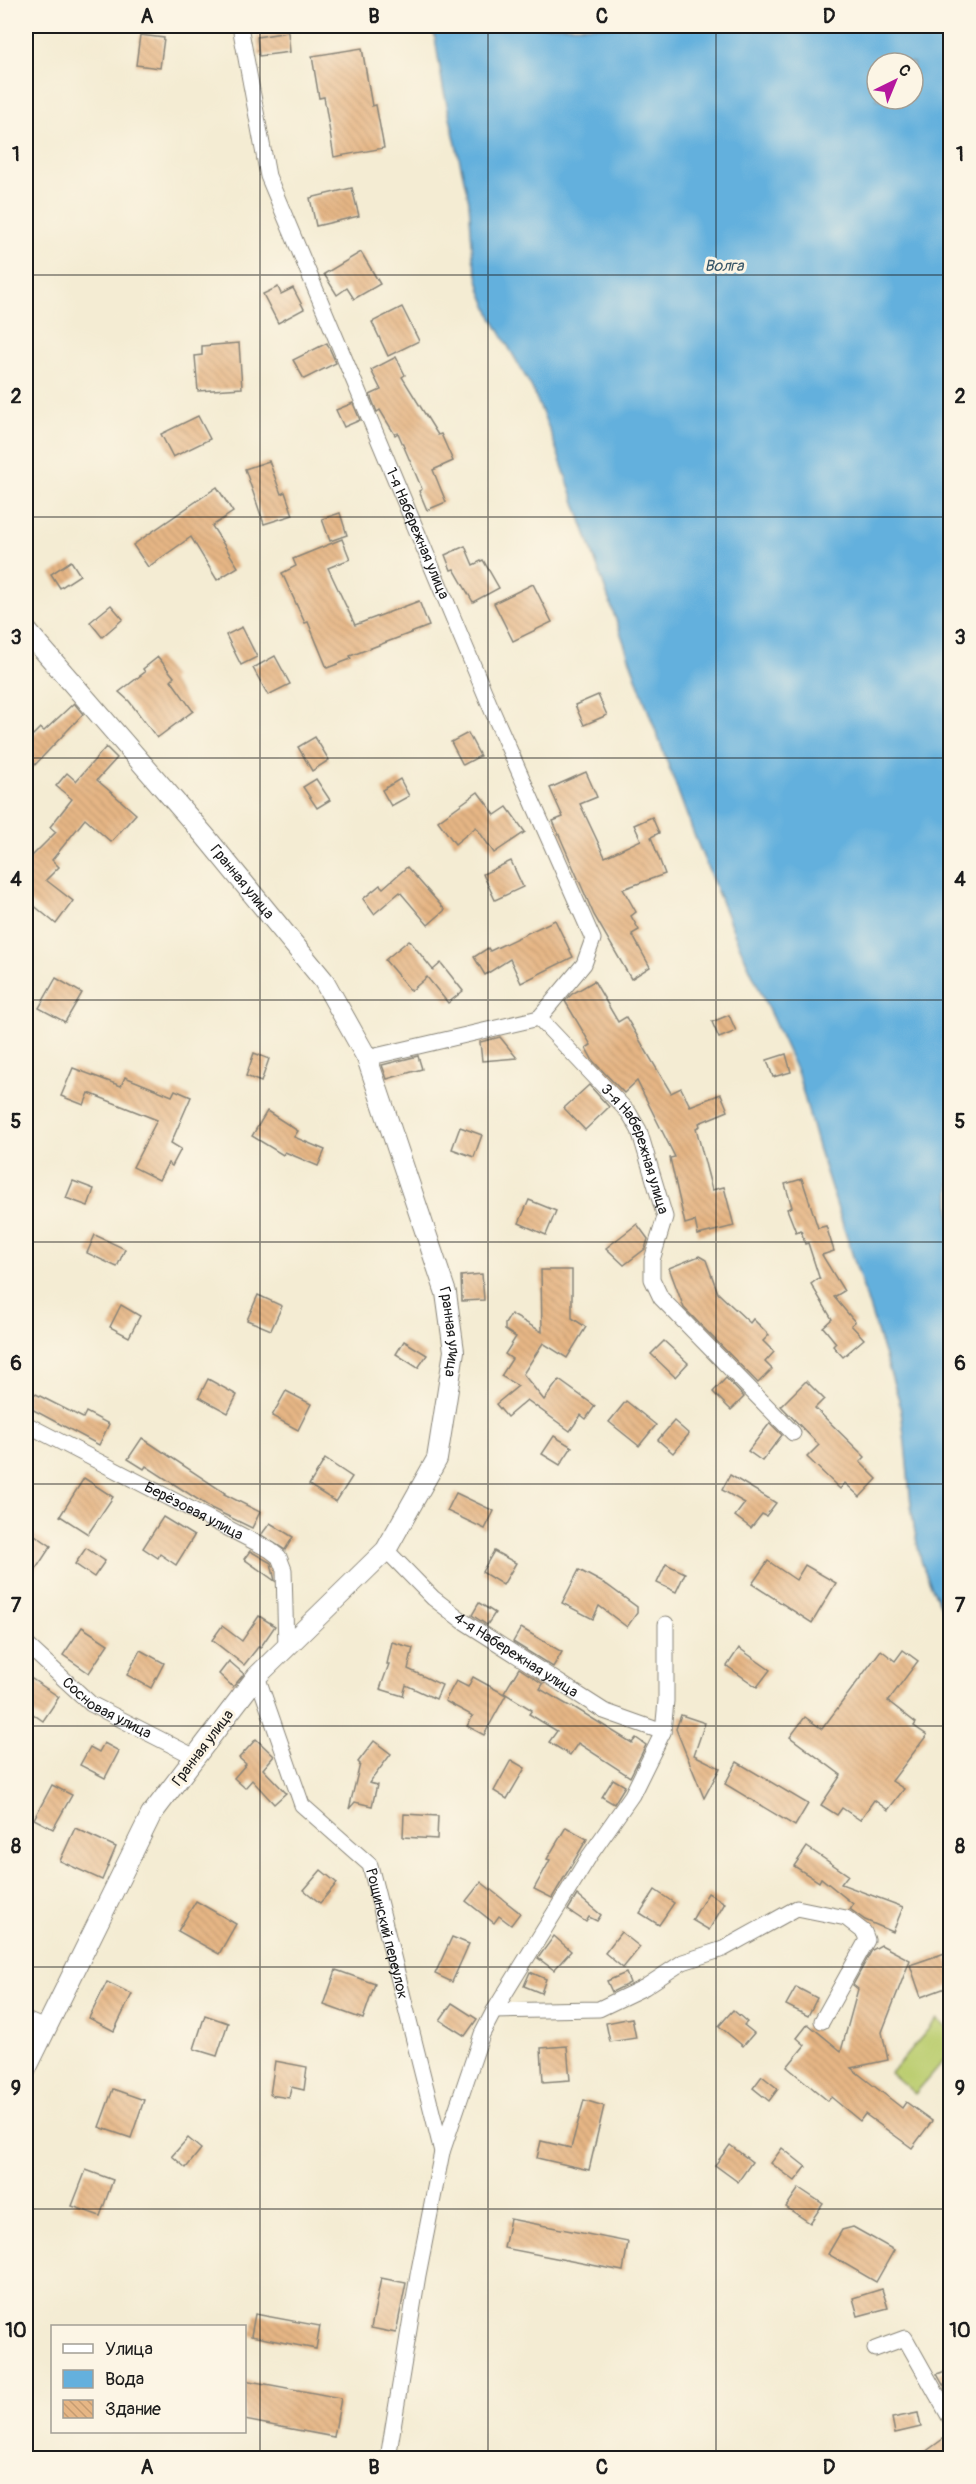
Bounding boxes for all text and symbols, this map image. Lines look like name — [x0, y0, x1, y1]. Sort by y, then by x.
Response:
text: A — [141, 4, 154, 29]
text: B — [368, 4, 380, 29]
text: C — [596, 4, 608, 29]
text: D — [823, 4, 836, 29]
north arrow — [865, 51, 925, 111]
text: С — [894, 60, 915, 82]
text: 1 — [12, 142, 20, 167]
text: 1 — [956, 142, 964, 167]
water label: Волга — [705, 256, 745, 276]
text: 2 — [10, 384, 22, 409]
text: 2 — [954, 384, 966, 409]
street label: 1-я Набережная улица — [382, 465, 454, 602]
text: 3 — [10, 625, 22, 650]
text: 3 — [954, 625, 966, 650]
street label: Гранная улица — [206, 841, 279, 923]
text: 4 — [10, 867, 22, 892]
text: 4 — [954, 867, 966, 892]
street label: 3-я Набережная улица — [597, 1080, 673, 1216]
text: 5 — [11, 1109, 22, 1134]
text: 5 — [955, 1109, 966, 1134]
street label: Гранная улица — [435, 1284, 464, 1378]
text: 6 — [10, 1351, 22, 1376]
text: 6 — [954, 1351, 966, 1376]
street label: Берёзовая улица — [141, 1477, 247, 1544]
text: 7 — [11, 1593, 22, 1618]
text: 7 — [955, 1593, 966, 1618]
street label: 4-я Набережная улица — [450, 1608, 582, 1702]
street label: Сосновая улица — [58, 1673, 155, 1743]
street label: Гранная улица — [168, 1706, 238, 1790]
text: 8 — [11, 1834, 21, 1859]
text: 8 — [955, 1834, 965, 1859]
street label: Рощинский переулок — [362, 1866, 413, 2001]
text: 9 — [11, 2076, 21, 2101]
text: 9 — [955, 2076, 965, 2101]
text: 10 — [5, 2318, 27, 2343]
text: 10 — [949, 2318, 971, 2343]
legend — [51, 2325, 246, 2433]
text: Улица — [105, 2338, 153, 2361]
text: Вода — [105, 2368, 144, 2391]
text: Здание — [105, 2398, 161, 2421]
text: A — [141, 2455, 154, 2480]
text: B — [368, 2455, 380, 2480]
text: C — [596, 2455, 608, 2480]
text: D — [823, 2455, 836, 2480]

